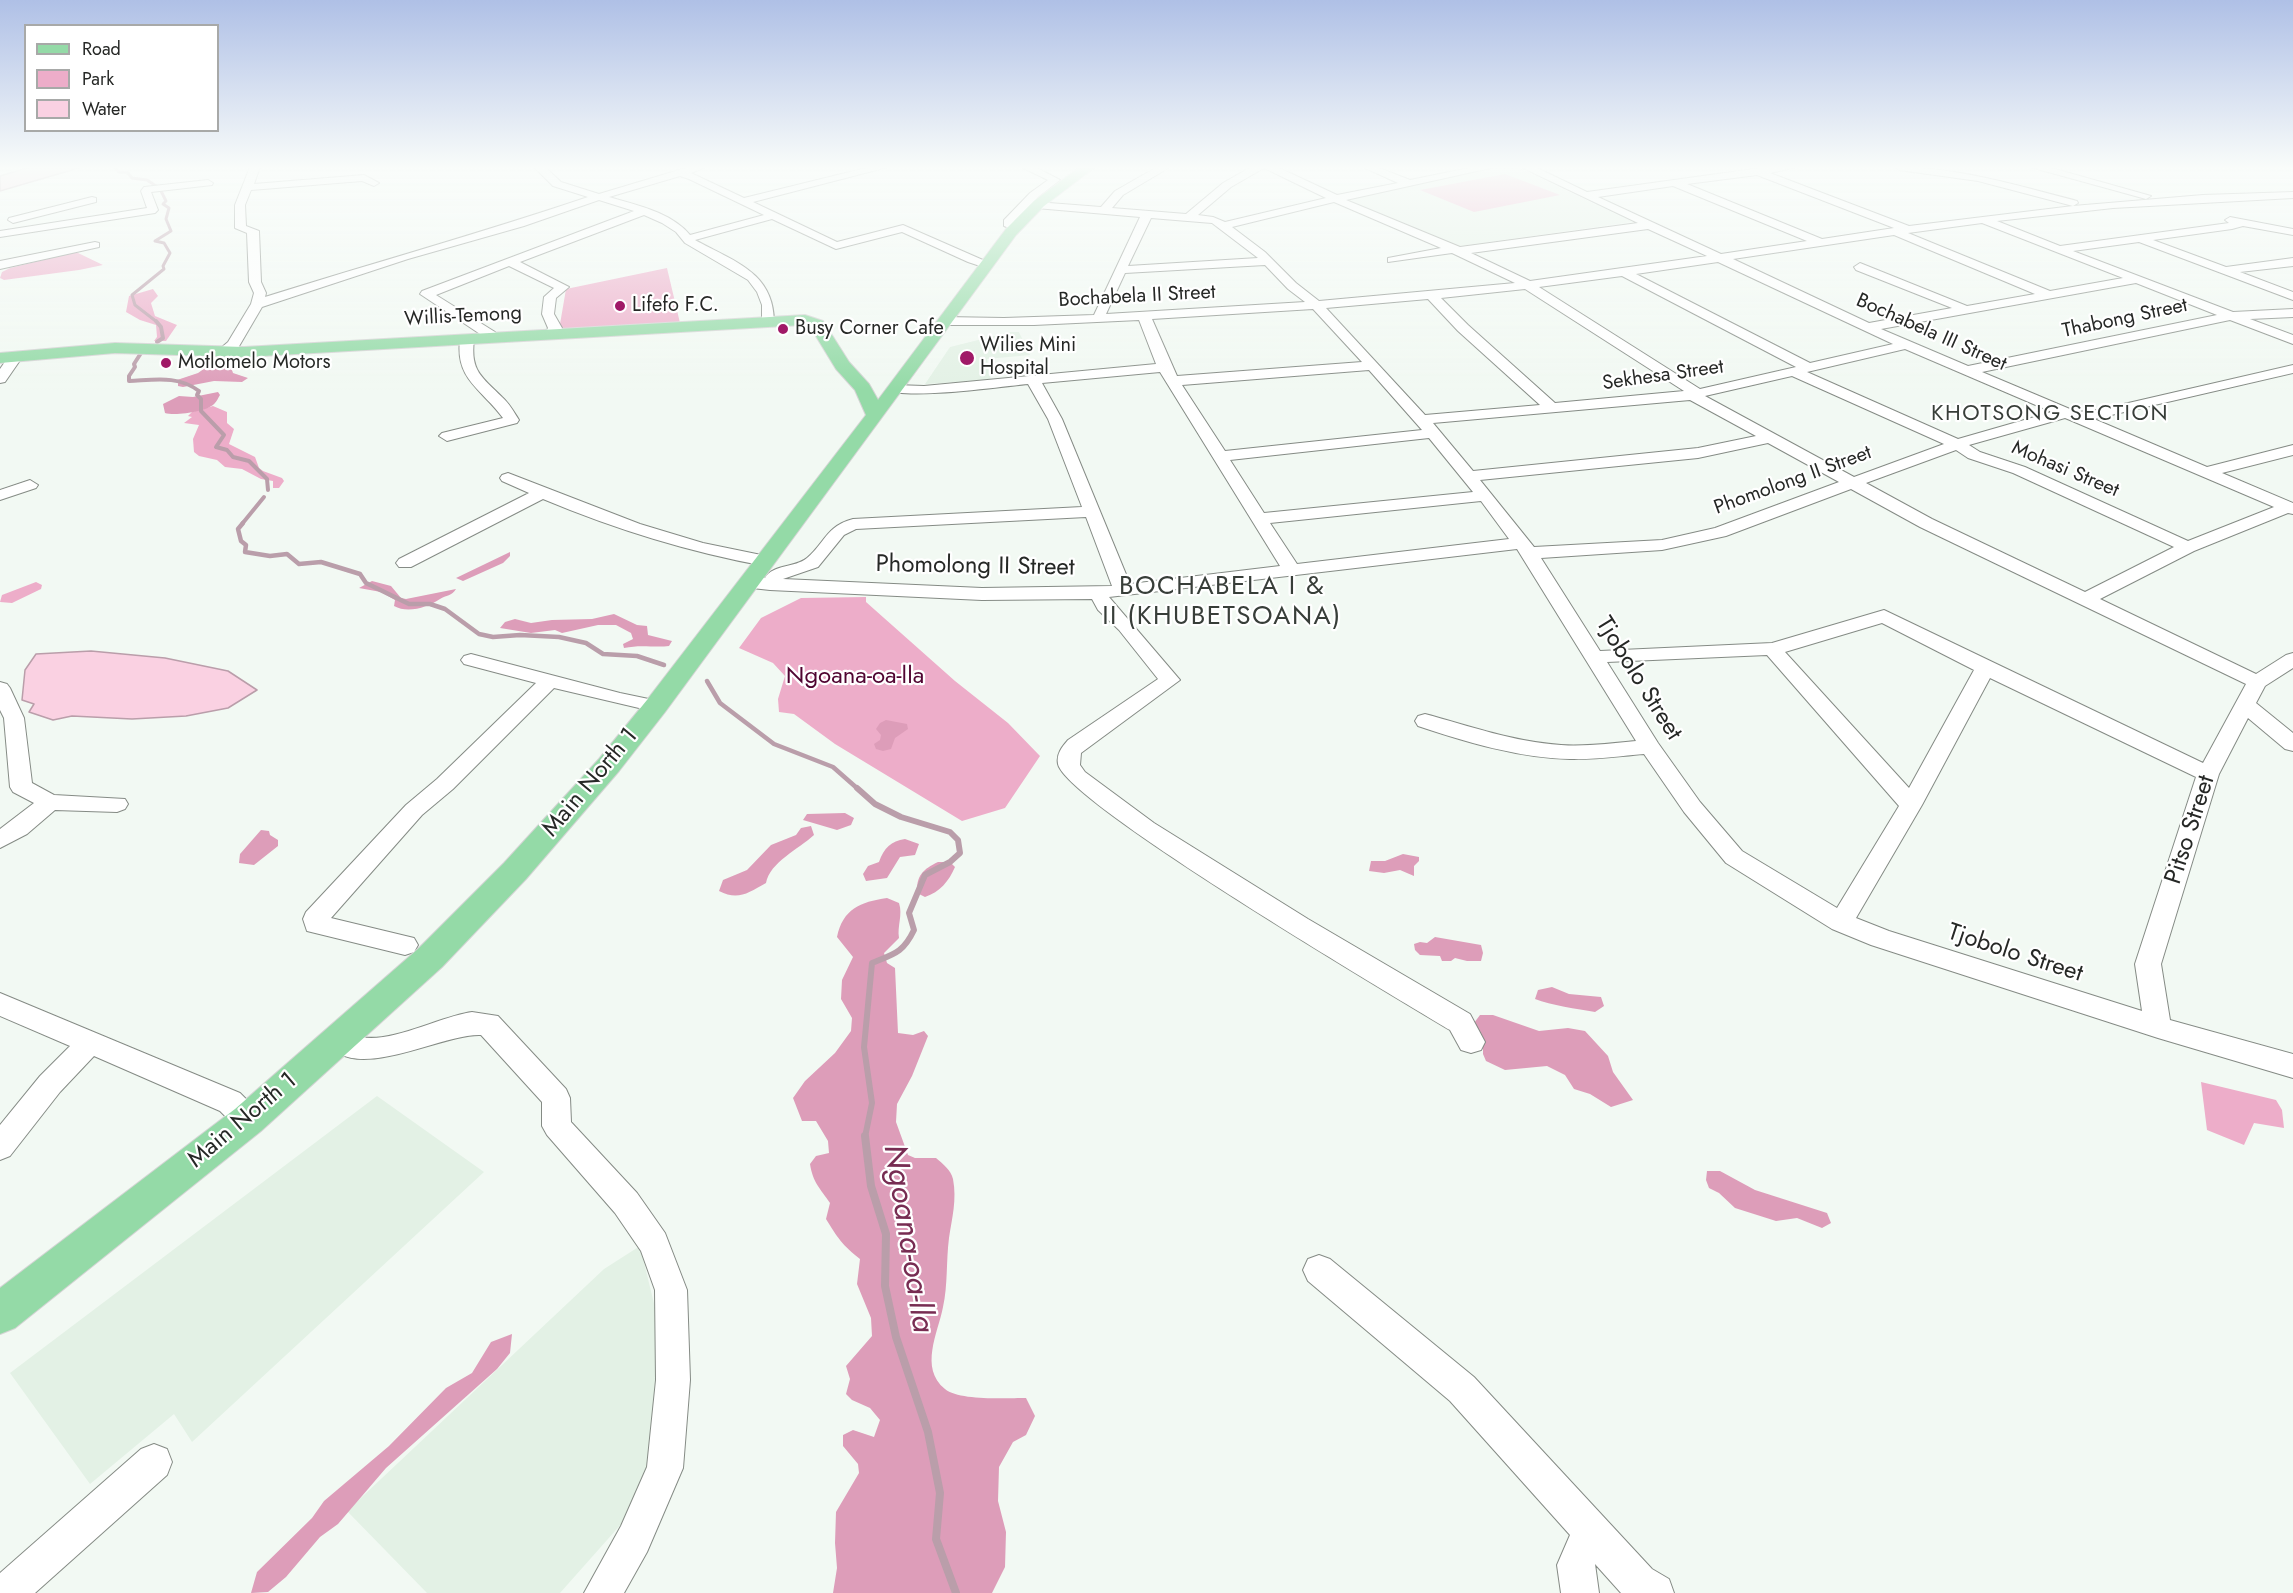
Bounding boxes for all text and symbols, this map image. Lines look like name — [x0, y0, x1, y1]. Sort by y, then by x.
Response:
legend — [24, 24, 219, 132]
text: Road — [82, 36, 121, 62]
text: Park — [82, 66, 114, 92]
text: Water — [82, 96, 126, 122]
street label: Bochabela II Street — [1058, 281, 1216, 313]
street label: Bochabela III Street — [1852, 289, 2010, 377]
place label: Lifefo F.C. — [632, 294, 719, 318]
street label: Thabong Street — [2060, 294, 2190, 344]
marker: Lifefo F.C. — [613, 299, 627, 313]
street label: Willis-Temong — [404, 302, 522, 332]
place label: Busy Corner Cafe — [795, 317, 944, 341]
marker: Busy Corner Cafe — [776, 322, 790, 336]
place label: Wilies Mini Hospital — [980, 334, 1076, 381]
marker: Wilies Mini Hospital — [958, 349, 976, 367]
place label: Motlomelo Motors — [178, 351, 331, 375]
marker: Motlomelo Motors — [159, 356, 173, 370]
street label: Sekhesa Street — [1601, 356, 1725, 396]
district label: KHOTSONG SECTION — [1931, 402, 2169, 428]
street label: Mohasi Street — [2008, 437, 2122, 503]
street label: Phomolong II Street — [1711, 441, 1875, 521]
street label: Phomolong II Street — [875, 551, 1075, 583]
district label: BOCHABELA I & II (KHUBETSOANA) — [1102, 572, 1342, 634]
street label: Tjobolo Street — [1589, 612, 1687, 746]
park label: Ngoana-oa-lla — [786, 663, 924, 691]
street label: Main North 1 — [537, 723, 645, 843]
street label: Pitso Street — [2160, 772, 2222, 888]
street label: Tjobolo Street — [1944, 919, 2086, 989]
street label: Main North 1 — [183, 1067, 303, 1175]
water label: Ngoana-oa-lla — [873, 1142, 941, 1336]

